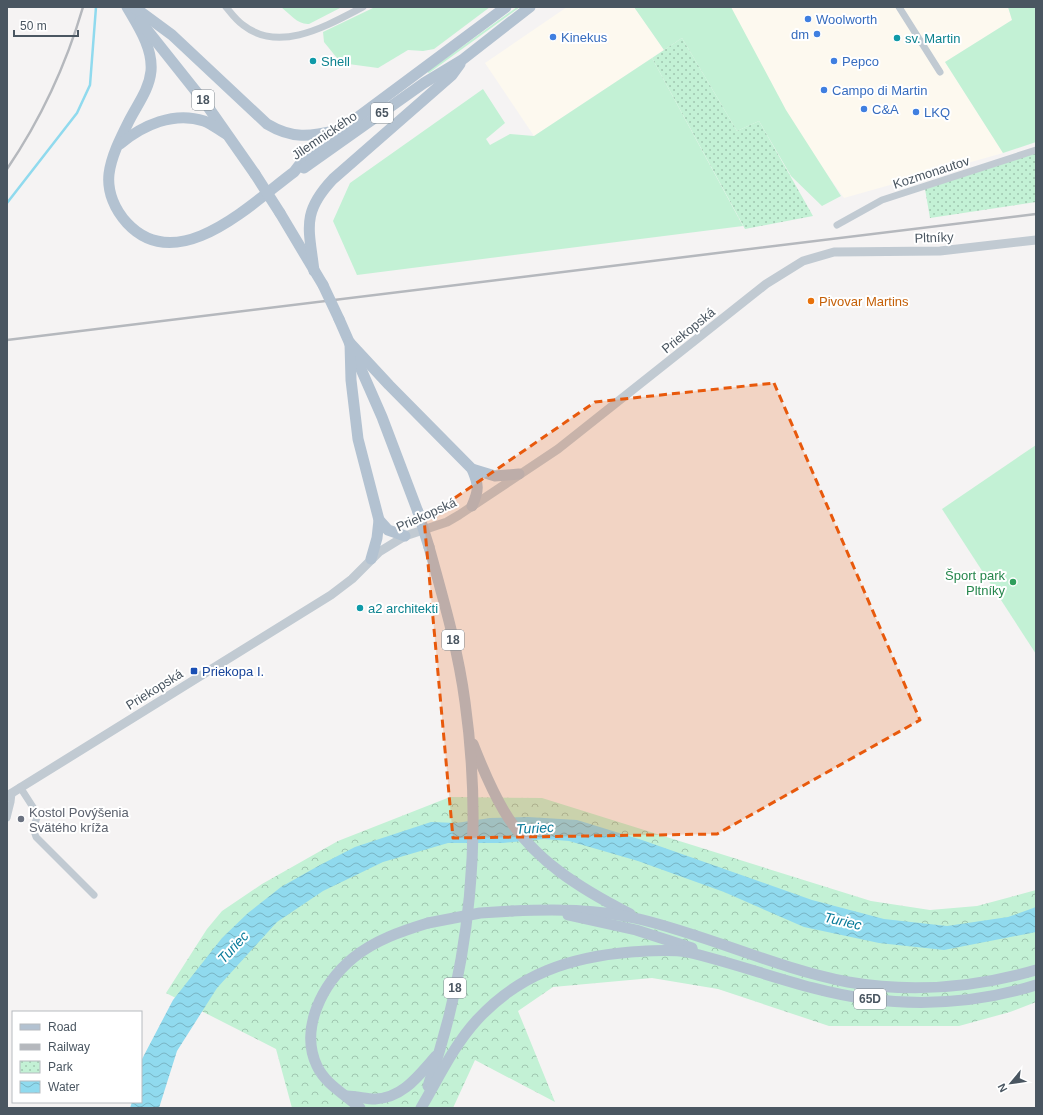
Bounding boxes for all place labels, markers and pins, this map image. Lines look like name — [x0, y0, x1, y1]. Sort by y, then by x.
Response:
place label: Woolworth — [816, 12, 877, 27]
marker: Woolworth — [803, 14, 813, 24]
place label: dm — [791, 27, 809, 42]
marker: dm — [812, 29, 822, 39]
place label: Kinekus — [561, 30, 608, 45]
place label: sv. Martin — [905, 31, 960, 46]
marker: Kinekus — [548, 32, 558, 42]
marker: sv. Martin — [892, 33, 902, 43]
place label: Shell — [321, 54, 350, 69]
place label: Pepco — [842, 54, 879, 69]
marker: Shell — [308, 56, 318, 66]
marker: Pepco — [829, 56, 839, 66]
place label: Campo di Martin — [832, 83, 927, 98]
marker: Campo di Martin — [819, 85, 829, 95]
place label: C&A — [872, 102, 899, 117]
marker: C&A — [859, 104, 869, 114]
place label: LKQ — [924, 105, 950, 120]
marker: LKQ — [911, 107, 921, 117]
place label: Pivovar Martins — [819, 294, 909, 309]
marker: Pivovar Martins — [806, 296, 816, 306]
place label: Šport park Pltníky — [945, 568, 1005, 598]
marker: Šport park Pltníky — [1008, 577, 1018, 587]
place label: a2 architekti — [368, 601, 438, 616]
marker: a2 architekti — [355, 603, 365, 613]
place label: Priekopa I. — [202, 664, 264, 679]
marker: Priekopa I. — [189, 666, 199, 676]
place label: Kostol Povýšenia Svätého kríža — [29, 805, 129, 835]
marker: Kostol Povýšenia Svätého kríža — [16, 814, 26, 824]

